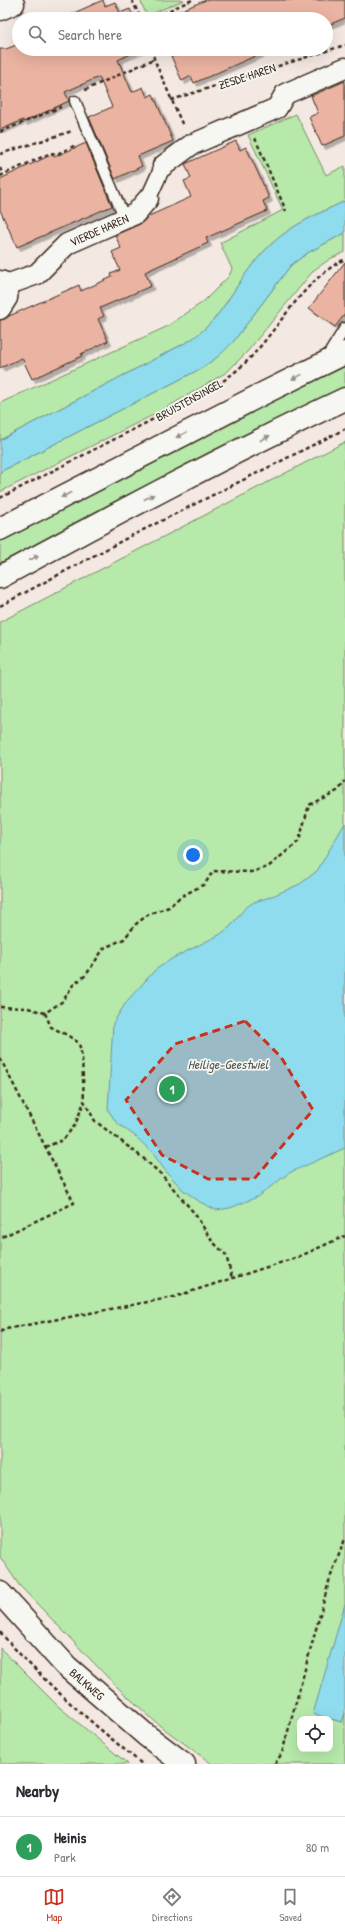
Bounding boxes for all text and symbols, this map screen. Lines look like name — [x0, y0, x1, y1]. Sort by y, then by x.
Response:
search box — [12, 12, 333, 56]
icon: search — [26, 23, 48, 45]
text: Search here — [58, 24, 122, 45]
street label: ZESDE HAREN — [216, 59, 278, 93]
street label: VIERDE HAREN — [67, 209, 131, 251]
street label: BRUISTENSINGEL — [153, 374, 226, 425]
one-way arrow — [292, 374, 303, 380]
one-way arrow — [176, 432, 187, 439]
one-way arrow — [259, 435, 271, 441]
one-way arrow — [60, 492, 72, 498]
one-way arrow — [143, 494, 155, 500]
one-way arrow — [28, 555, 40, 561]
your location — [183, 845, 203, 865]
water label: Heilige-Geestwiel — [188, 1055, 269, 1074]
pin: 1 — [159, 1074, 185, 1104]
street label: BALKWEG — [66, 1664, 108, 1704]
map controls — [297, 1716, 333, 1752]
button: locate — [297, 1716, 333, 1752]
text: Nearby — [16, 1779, 59, 1802]
text: Heinis — [54, 1827, 86, 1848]
text: 1 — [27, 1838, 31, 1856]
text: 80 m — [306, 1838, 329, 1856]
text: Park — [54, 1848, 76, 1866]
tab: Map — [43, 1886, 65, 1924]
tab: Directions — [152, 1886, 193, 1924]
tab: Saved — [279, 1886, 302, 1924]

